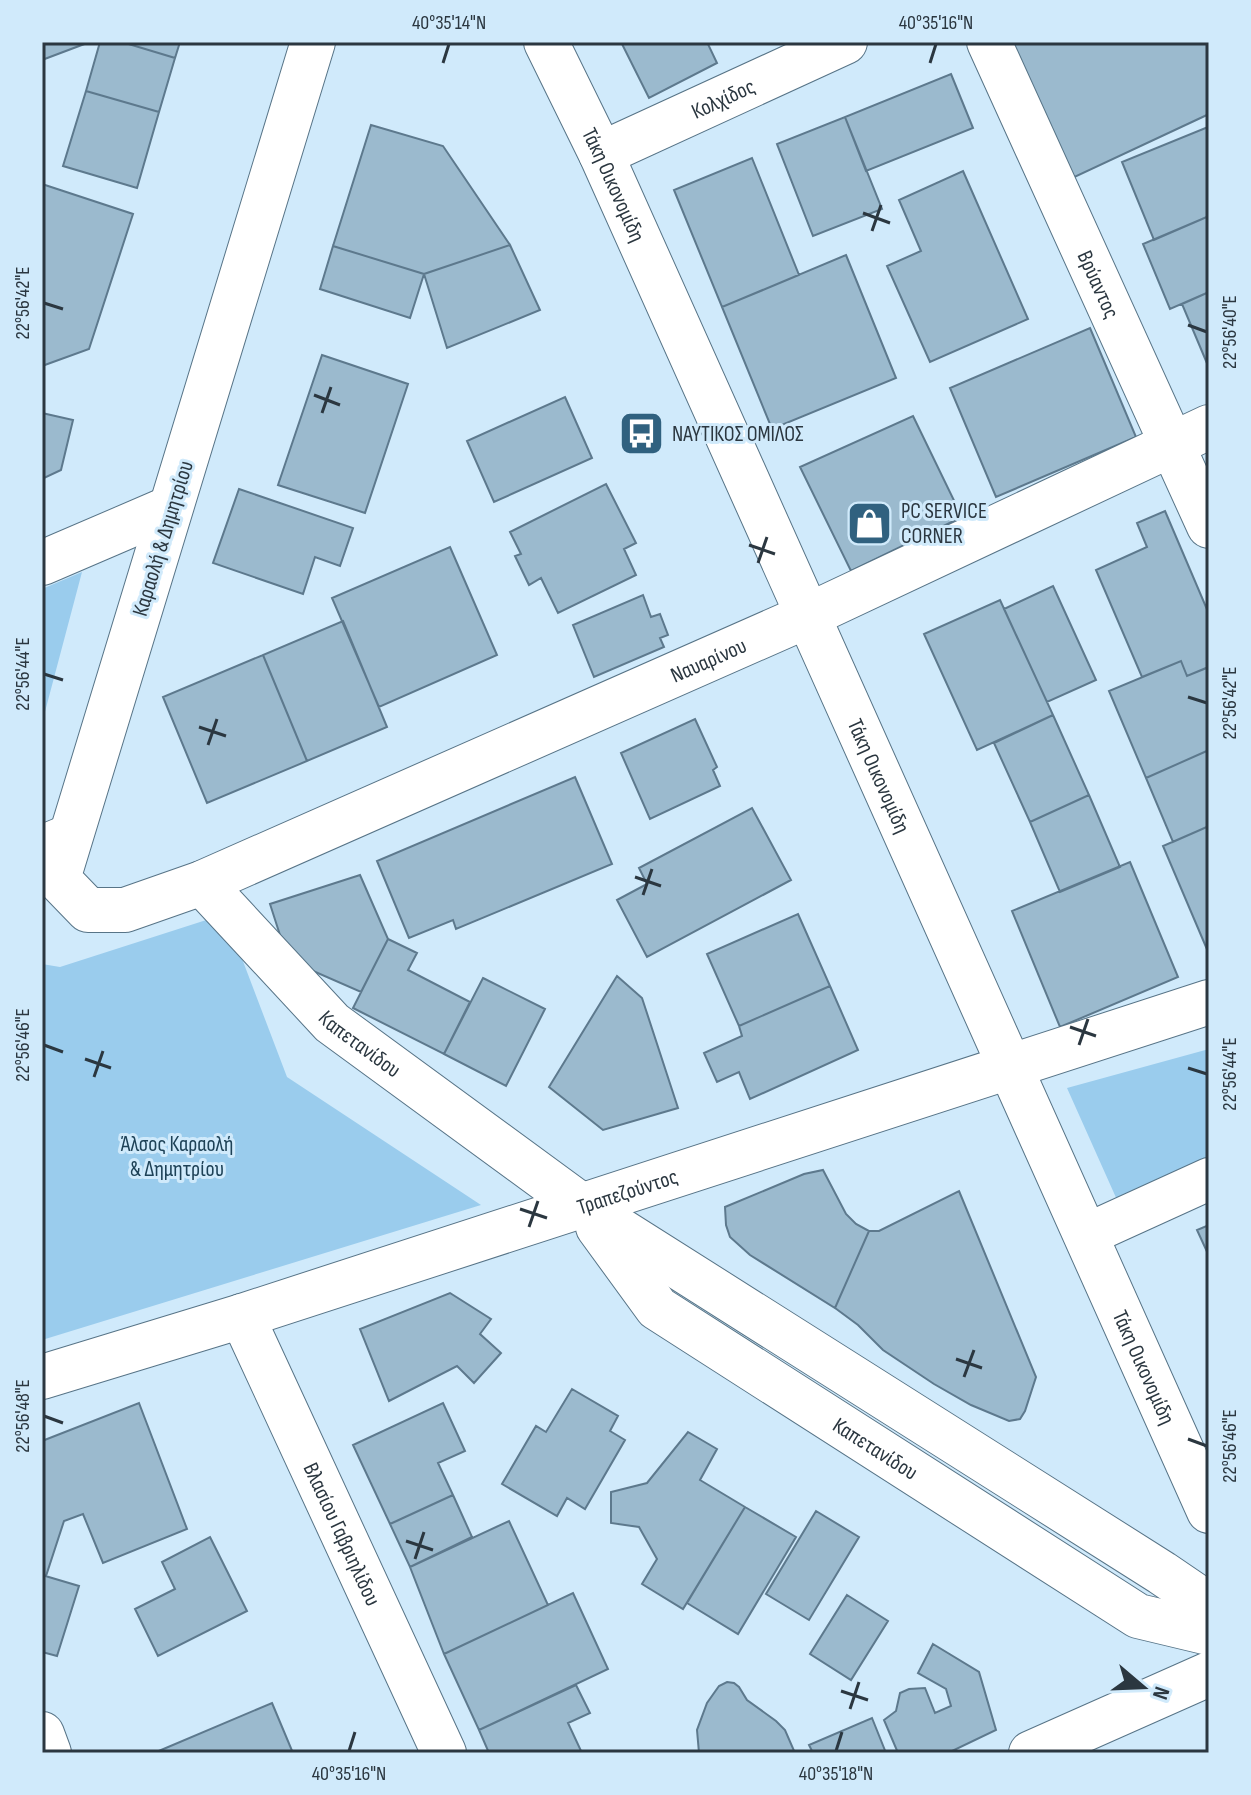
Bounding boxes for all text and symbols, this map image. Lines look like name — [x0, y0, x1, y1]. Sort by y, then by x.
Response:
text: 40°35'14"N — [412, 11, 486, 35]
text: 40°35'16"N — [899, 11, 973, 35]
street label: Κολχίδος — [687, 73, 759, 126]
street label: Τάκη Οικονομίδη — [575, 124, 651, 246]
street label: Βρύαντος — [1071, 246, 1125, 323]
text: 22°56'42"E — [11, 266, 35, 340]
text: 22°56'40"E — [1218, 295, 1242, 369]
bus stop icon: ΝΑΥΤΙΚΟΣ ΟΜΙΛΟΣ — [617, 409, 665, 457]
place label: ΝΑΥΤΙΚΟΣ ΟΜΙΛΟΣ — [672, 421, 804, 448]
street label: Καραολή & Δημητρίου — [127, 457, 200, 619]
place label: PC SERVICE CORNER — [901, 498, 987, 550]
shop icon: PC SERVICE CORNER — [846, 499, 894, 547]
street label: Ναυαρίνου — [667, 632, 751, 690]
text: 22°56'44"E — [11, 637, 35, 711]
text: 22°56'42"E — [1218, 666, 1242, 740]
street label: Τάκη Οικονομίδη — [841, 715, 916, 838]
street label: Καπετανίδου — [312, 1005, 406, 1084]
text: 22°56'46"E — [11, 1008, 35, 1082]
text: 22°56'44"E — [1218, 1037, 1242, 1111]
park label: Άλσος Καραολή & Δημητρίου — [121, 1131, 233, 1183]
street label: Τραπεζούντος — [574, 1163, 681, 1221]
street label: Τάκη Οικονομίδη — [1106, 1306, 1180, 1429]
text: 22°56'48"E — [11, 1379, 35, 1453]
text: 22°56'46"E — [1218, 1409, 1242, 1483]
street label: Καπετανίδου — [827, 1412, 923, 1487]
street label: Βλασίου Γαβριηλίδου — [297, 1459, 386, 1610]
north arrow — [1103, 1647, 1183, 1727]
text: N — [1146, 1683, 1175, 1703]
text: 40°35'16"N — [312, 1762, 386, 1786]
text: 40°35'18"N — [799, 1762, 873, 1786]

